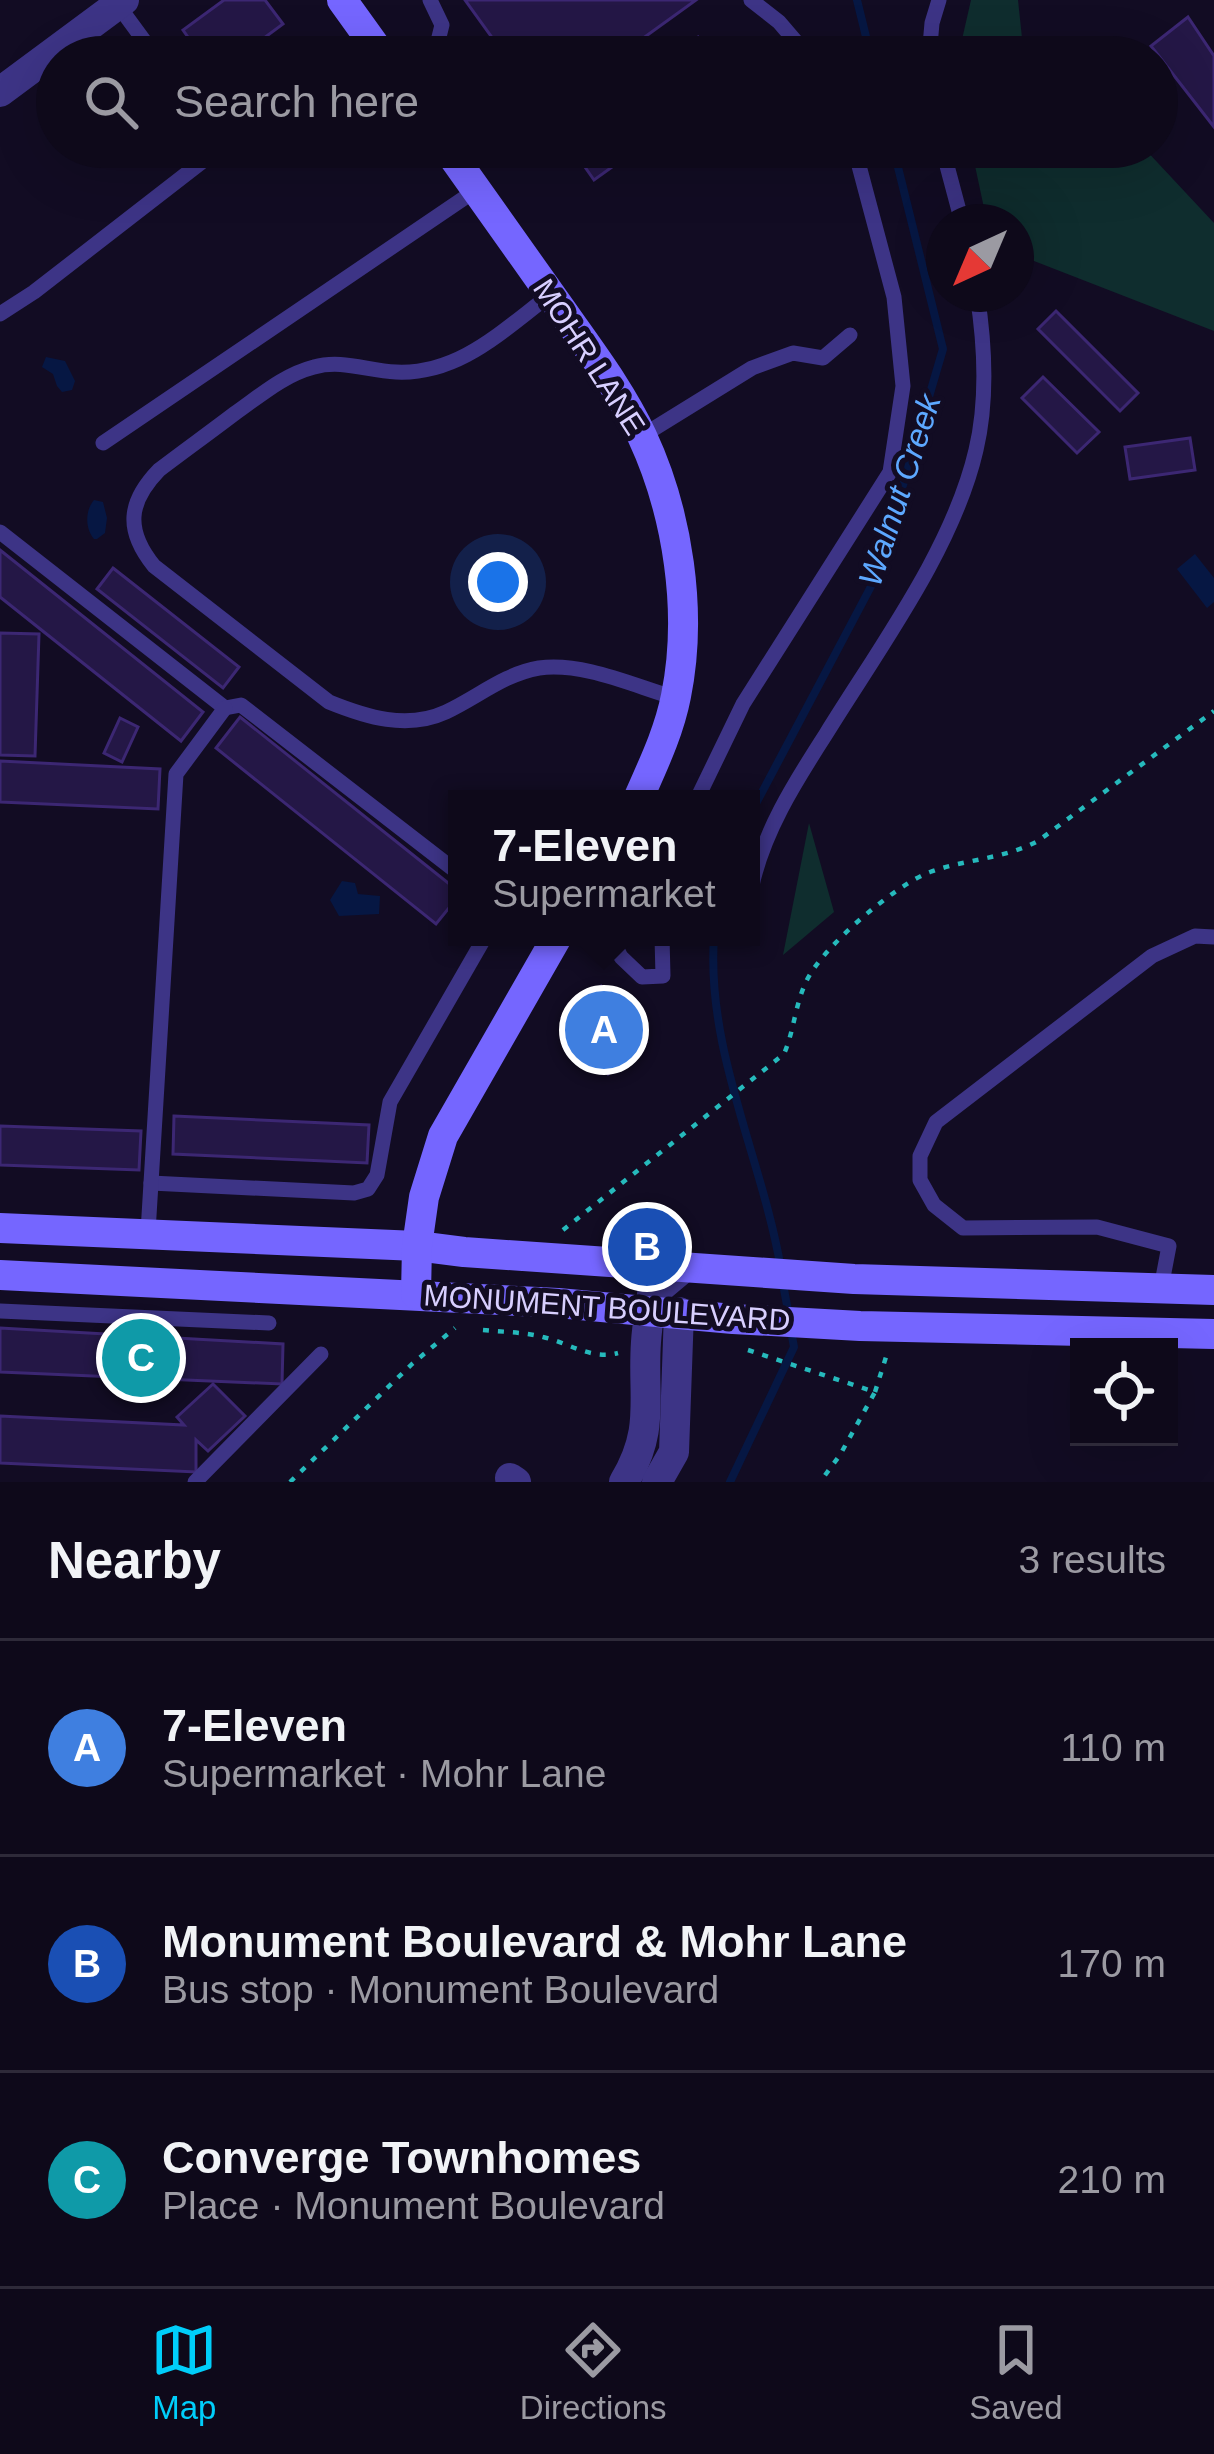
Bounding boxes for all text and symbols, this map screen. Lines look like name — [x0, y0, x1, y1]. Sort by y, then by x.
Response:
search box — [36, 36, 1178, 168]
icon: search — [78, 69, 144, 135]
text: Search here — [174, 76, 419, 127]
north arrow — [926, 204, 1034, 312]
street label: MOHR LANE — [527, 273, 652, 441]
water label: Walnut Creek — [851, 388, 948, 591]
your location — [468, 552, 528, 612]
popup — [448, 790, 760, 946]
text: 7-Eleven — [492, 820, 677, 871]
text: Supermarket — [492, 872, 716, 915]
pin: A — [565, 985, 643, 1075]
pin: B — [608, 1202, 686, 1292]
street label: MONUMENT BOULEVARD — [423, 1278, 791, 1337]
pin: C — [102, 1313, 180, 1403]
map controls — [1070, 1338, 1178, 1446]
button: locate — [1070, 1338, 1178, 1446]
text: Nearby — [48, 1532, 221, 1589]
text: 3 results — [1019, 1538, 1166, 1581]
text: 7-Eleven — [162, 1700, 347, 1751]
text: A — [73, 1726, 101, 1769]
text: 110 m — [1061, 1726, 1166, 1769]
text: Supermarket · Mohr Lane — [162, 1752, 606, 1795]
text: Monument Boulevard & Mohr Lane — [162, 1916, 907, 1967]
text: B — [73, 1942, 101, 1985]
text: 170 m — [1058, 1942, 1166, 1985]
text: Bus stop · Monument Boulevard — [162, 1968, 719, 2011]
text: Converge Townhomes — [162, 2132, 641, 2183]
text: C — [73, 2158, 101, 2201]
text: 210 m — [1058, 2158, 1166, 2201]
text: Place · Monument Boulevard — [162, 2184, 665, 2227]
tab: Map — [151, 2317, 217, 2427]
tab: Directions — [520, 2317, 667, 2427]
tab: Saved — [969, 2317, 1063, 2427]

